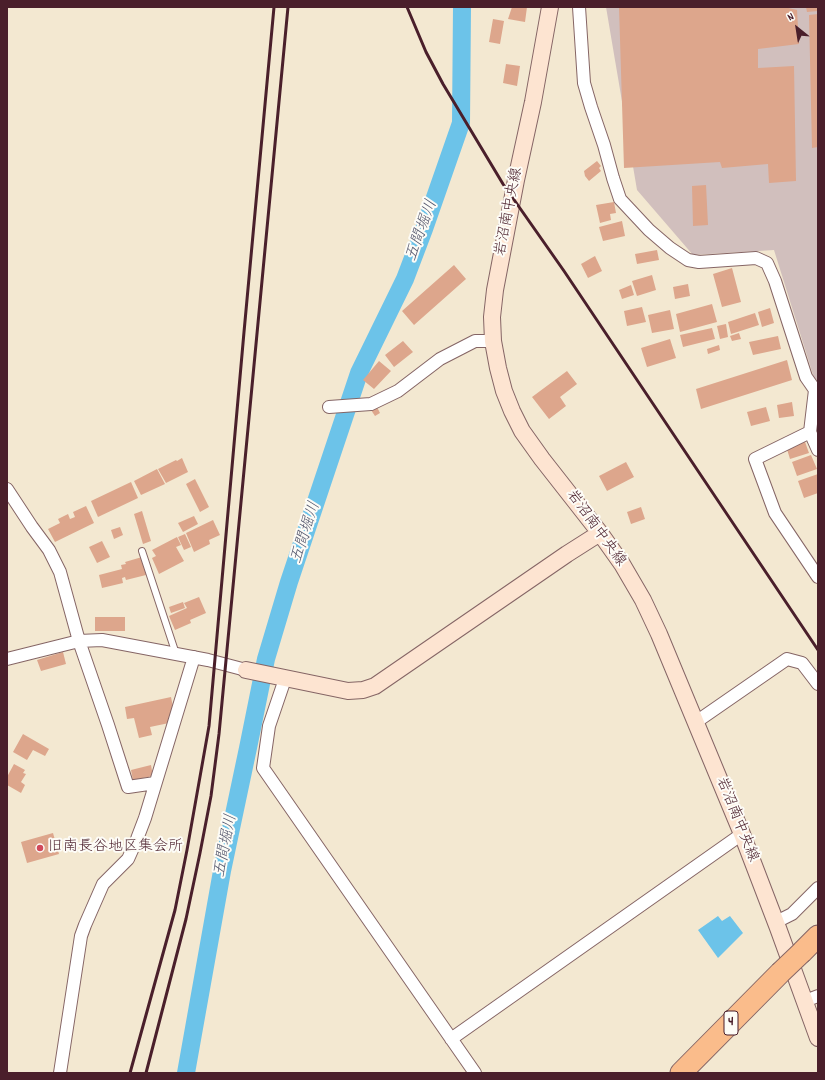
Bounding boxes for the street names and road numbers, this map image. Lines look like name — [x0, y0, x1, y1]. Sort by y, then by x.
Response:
street label: 岩沼南中央線 — [493, 166, 527, 258]
street label: 岩沼南中央線 — [561, 487, 629, 571]
street label: 岩沼南中央線 — [711, 775, 761, 865]
road number: 4 — [724, 1011, 738, 1035]

